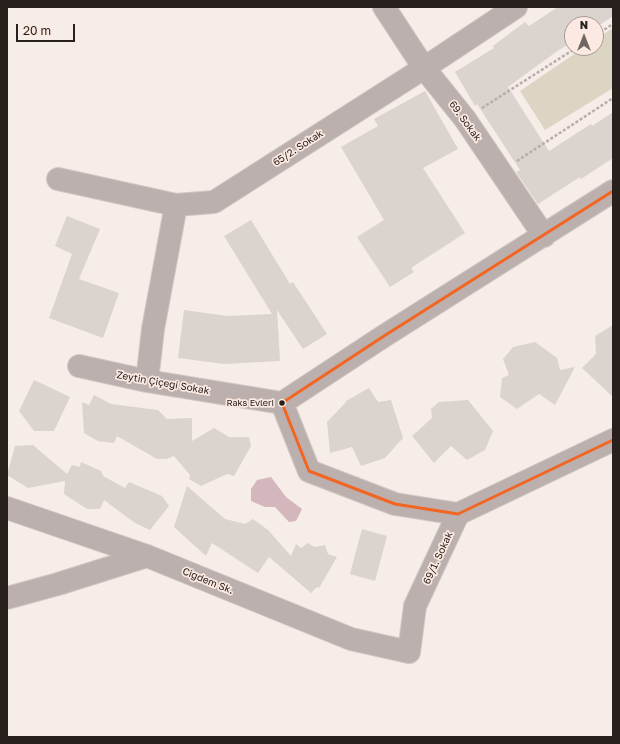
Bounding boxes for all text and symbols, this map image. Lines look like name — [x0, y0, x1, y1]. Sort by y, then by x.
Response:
scale bar — [18, 16, 77, 42]
north arrow — [564, 16, 604, 56]
text: N — [580, 18, 588, 31]
text: 20 m — [23, 23, 51, 38]
street label: 69. Sokak — [446, 99, 484, 143]
street label: 65/2. Sokak — [271, 127, 325, 169]
street label: Zeytin Çiçeği Sokak — [116, 369, 210, 397]
place label: Raks Evleri — [226, 398, 274, 408]
marker: Raks Evleri — [277, 398, 287, 408]
street label: 69/1. Sokak — [421, 530, 455, 586]
street label: Cigdem Sk. — [181, 565, 235, 597]

